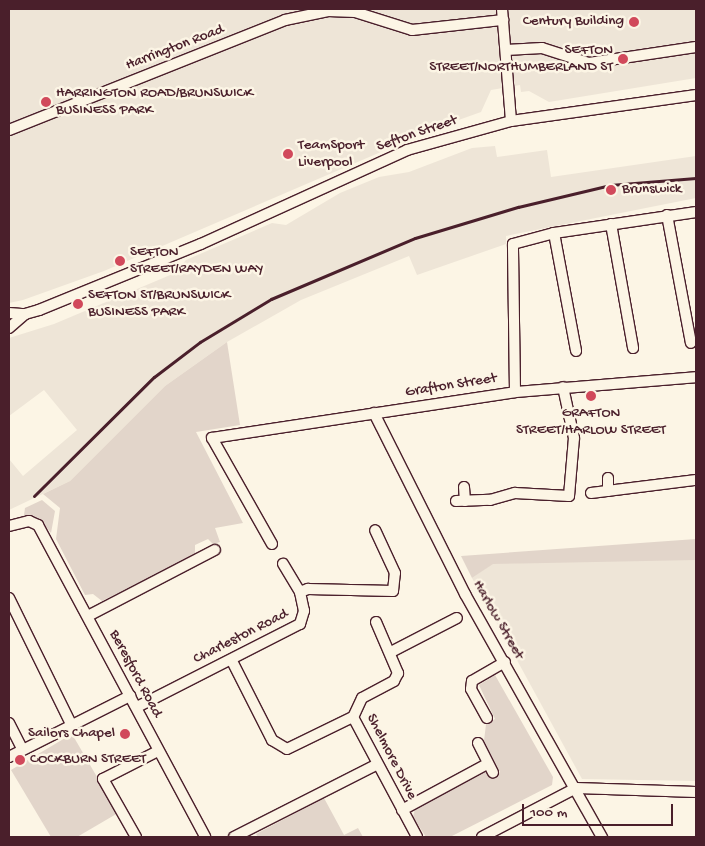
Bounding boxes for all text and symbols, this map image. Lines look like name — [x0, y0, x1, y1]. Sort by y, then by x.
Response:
place label: Century Building — [523, 13, 624, 31]
marker: Century Building — [628, 16, 640, 28]
street label: Harrington Road — [123, 21, 227, 75]
place label: SEFTON STREET/NORTHUMBERLAND ST — [429, 41, 613, 76]
marker: SEFTON STREET/NORTHUMBERLAND ST — [617, 53, 629, 65]
place label: HARRINGTON ROAD/BRUNSWICK BUSINESS PARK — [56, 84, 253, 119]
marker: HARRINGTON ROAD/BRUNSWICK BUSINESS PARK — [40, 96, 52, 108]
street label: Sefton Street — [374, 112, 460, 156]
place label: TeamSport Liverpool — [298, 136, 364, 171]
marker: TeamSport Liverpool — [282, 148, 294, 160]
place label: Brunswick — [622, 181, 681, 199]
marker: Brunswick — [604, 183, 618, 197]
place label: SEFTON STREET/RAYDEN WAY — [130, 243, 263, 278]
marker: SEFTON STREET/RAYDEN WAY — [114, 255, 126, 267]
place label: SEFTON ST/BRUNSWICK BUSINESS PARK — [88, 286, 230, 321]
marker: SEFTON ST/BRUNSWICK BUSINESS PARK — [72, 298, 84, 310]
street label: Grafton Street — [404, 370, 498, 402]
marker: GRAFTON STREET/HARLOW STREET — [585, 390, 597, 402]
place label: GRAFTON STREET/HARLOW STREET — [516, 404, 666, 439]
street label: Harlow Street — [468, 577, 528, 663]
street label: Charleston Road — [191, 605, 291, 669]
street label: Beresford Road — [104, 627, 166, 721]
street label: Shelmore Drive — [362, 711, 420, 803]
place label: Sailors Chapel — [28, 725, 115, 743]
marker: Sailors Chapel — [119, 728, 131, 740]
place label: COCKBURN STREET — [30, 751, 146, 769]
marker: COCKBURN STREET — [14, 754, 26, 766]
scale bar — [525, 794, 676, 826]
text: 100 m — [530, 804, 567, 822]

